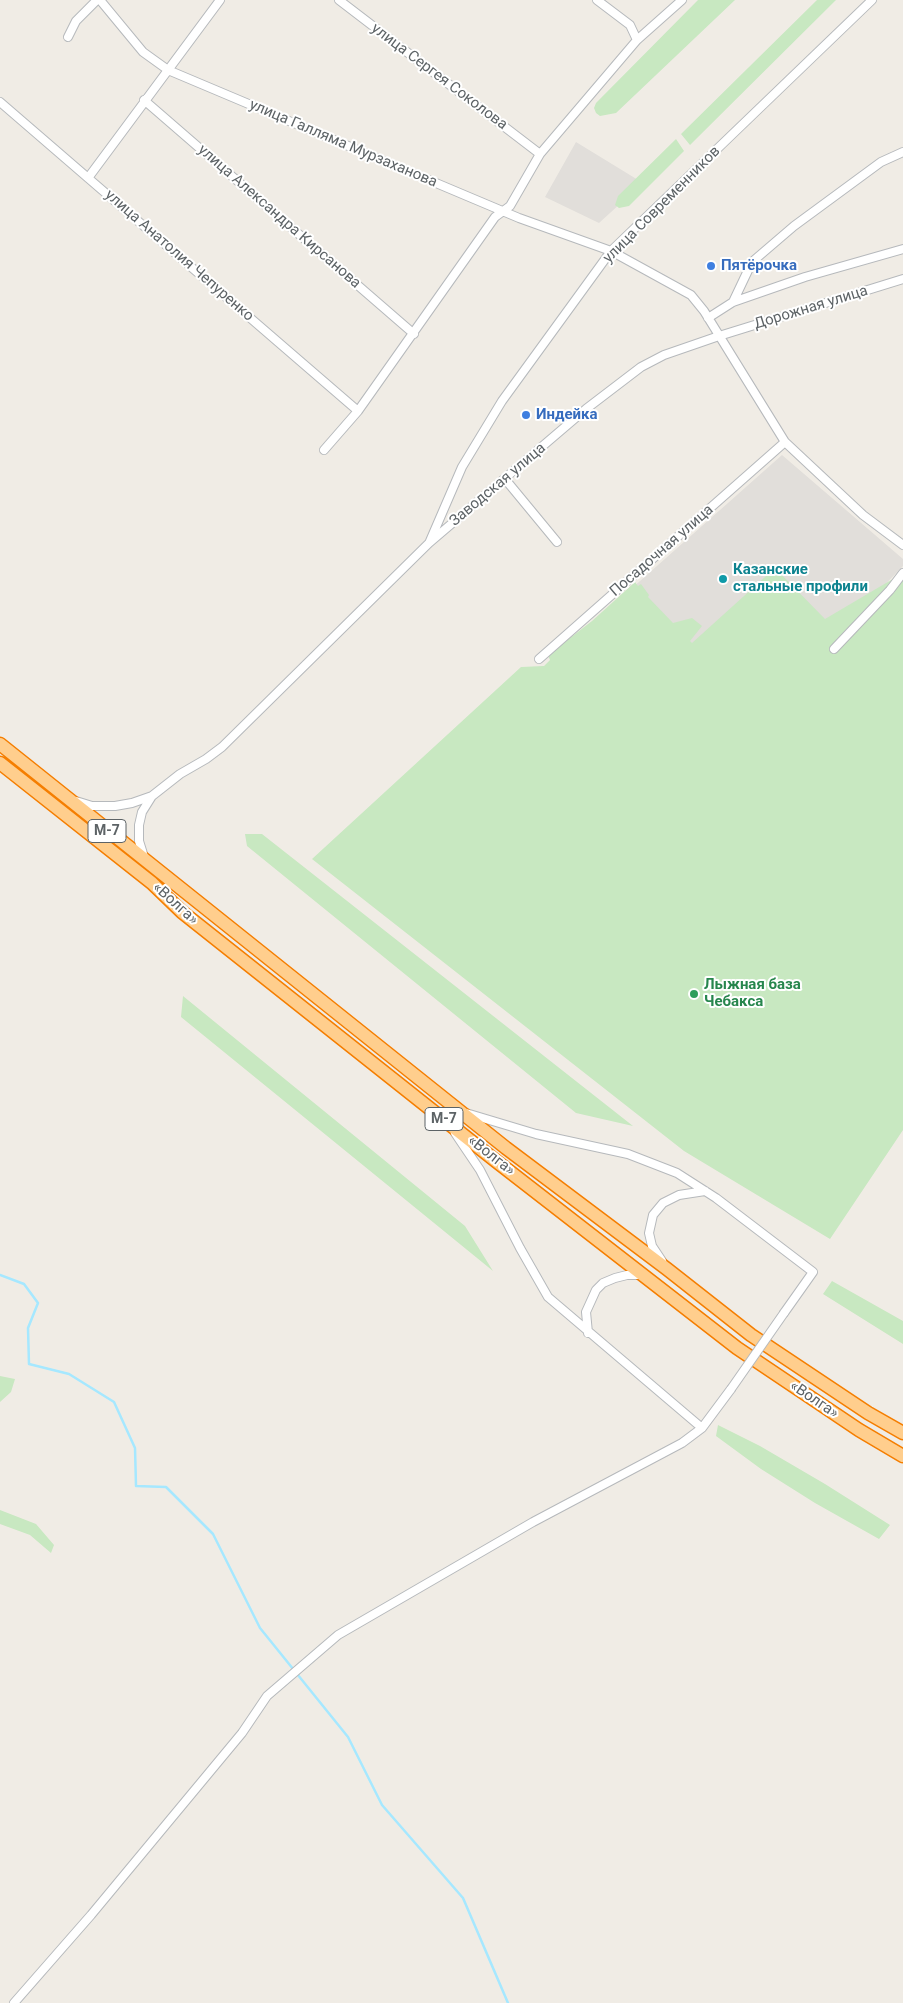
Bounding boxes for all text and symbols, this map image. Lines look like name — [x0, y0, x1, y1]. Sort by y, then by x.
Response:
street label: улица Сергея Соколова — [367, 20, 511, 134]
street label: улица Галляма Мурзаханова — [246, 96, 440, 192]
street label: улица Александра Кирсанова — [194, 141, 364, 293]
street label: улица Современников — [600, 143, 724, 267]
street label: улица Анатолия Чепуренко — [101, 186, 257, 326]
place label: Пятёрочка — [721, 257, 797, 275]
marker: Пятёрочка — [705, 260, 717, 272]
street label: Дорожная улица — [752, 282, 870, 334]
place label: Индейка — [536, 406, 598, 424]
marker: Индейка — [520, 409, 532, 421]
street label: Заводская улица — [446, 440, 550, 530]
street label: Посадочная улица — [607, 501, 717, 601]
place label: Казанские стальные профили — [733, 561, 868, 596]
marker: Казанские стальные профили — [717, 573, 729, 585]
road number: М-7 — [88, 819, 126, 842]
street label: «Волга» — [149, 879, 201, 929]
place label: Лыжная база Чебакса — [704, 976, 801, 1011]
marker: Лыжная база Чебакса — [688, 988, 700, 1000]
road number: М-7 — [425, 1108, 463, 1130]
street label: «Волга» — [464, 1132, 518, 1180]
street label: «Волга» — [786, 1377, 842, 1423]

